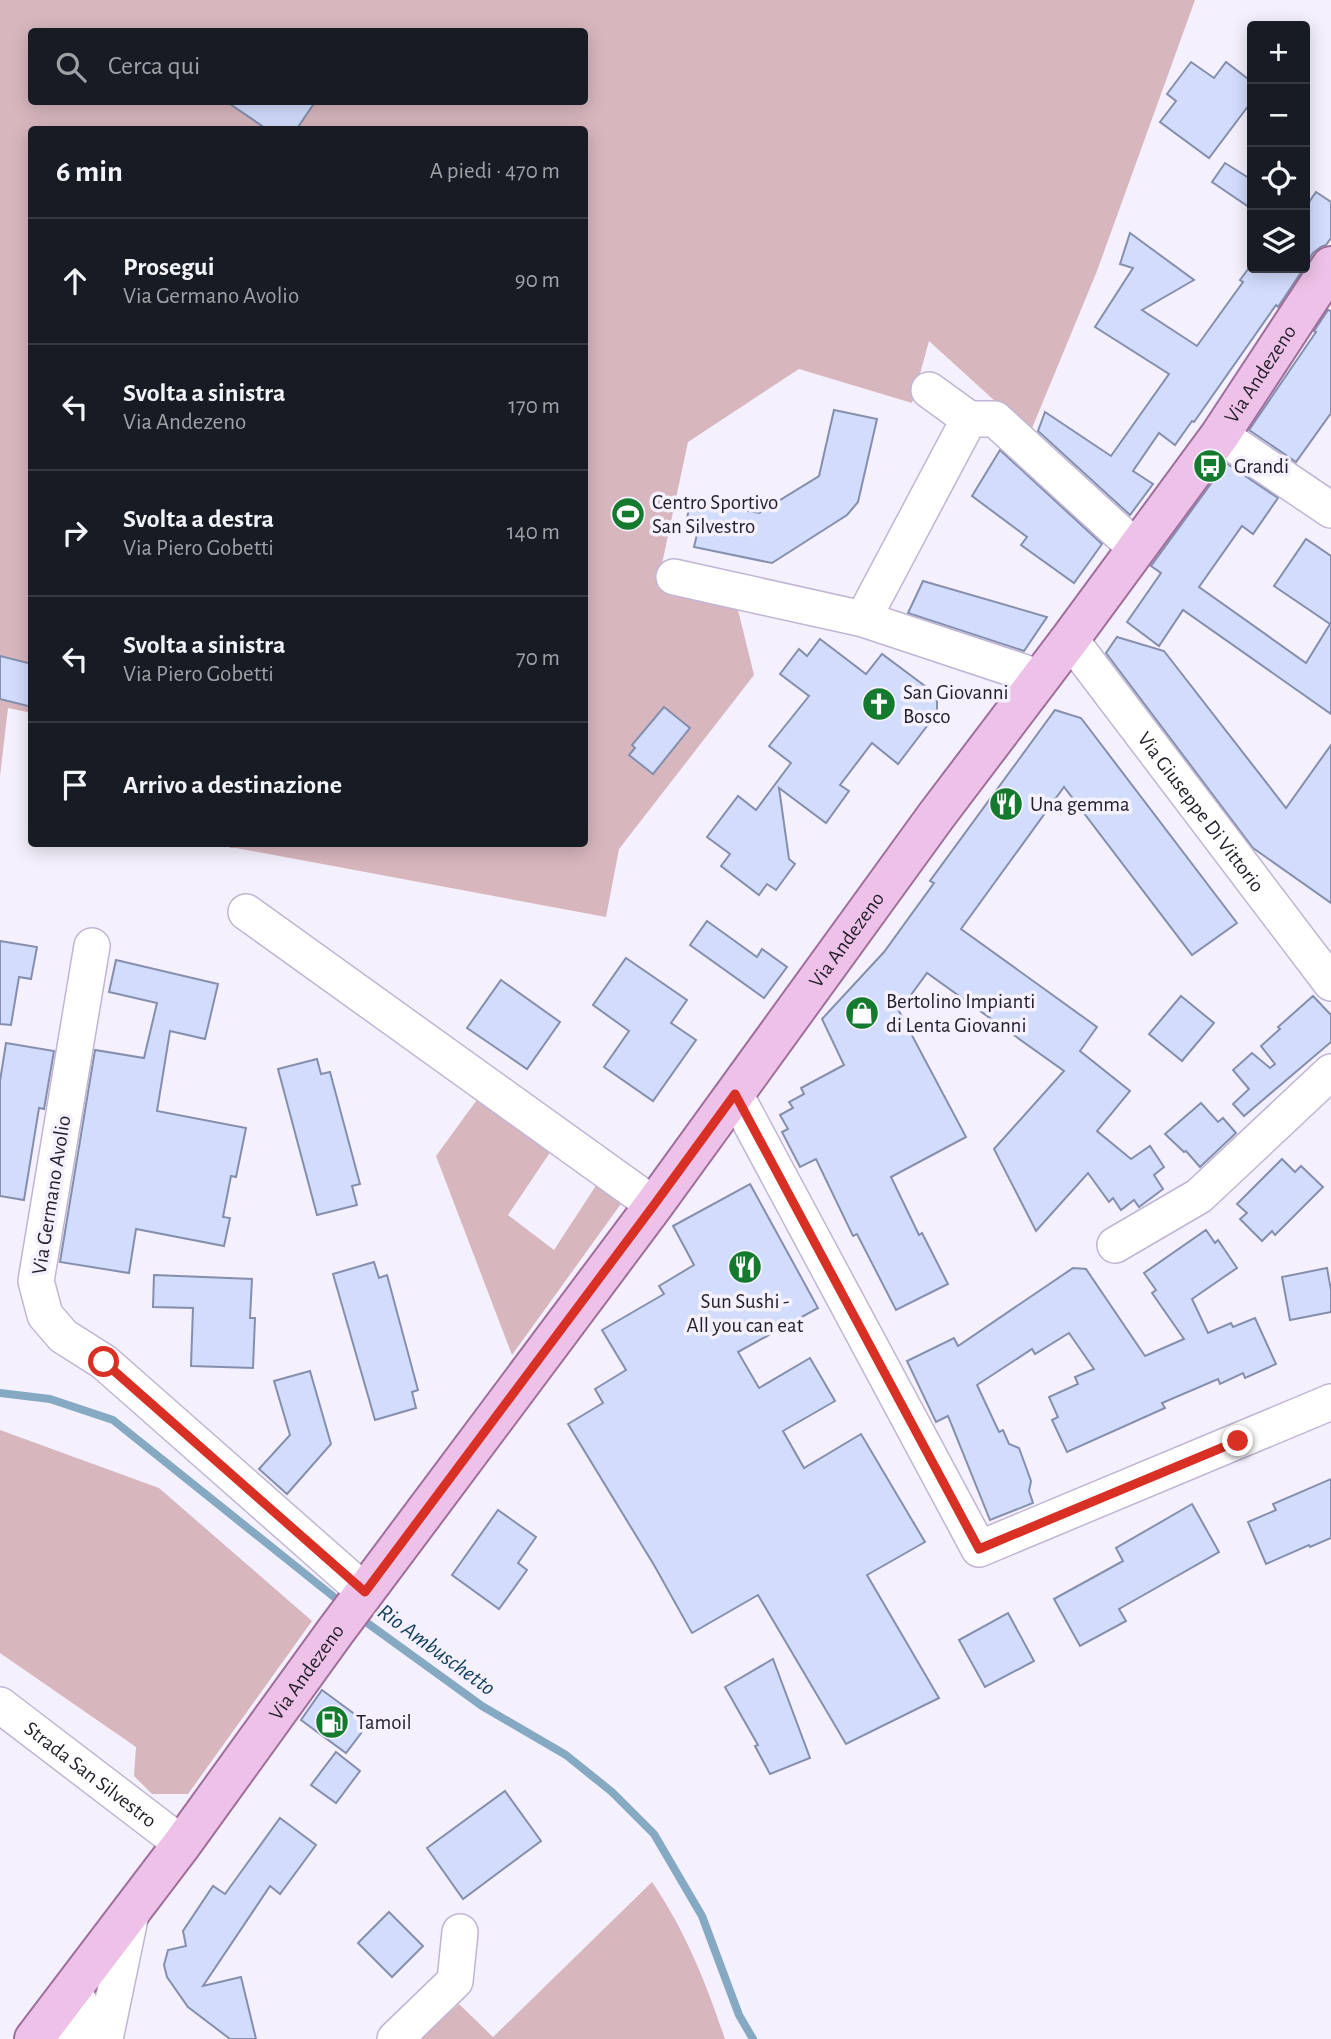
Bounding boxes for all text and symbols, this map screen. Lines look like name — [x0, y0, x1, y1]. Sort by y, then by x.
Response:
map controls — [1247, 21, 1310, 273]
button: + — [1247, 21, 1310, 84]
search box — [28, 28, 588, 105]
icon: search — [52, 48, 90, 86]
text: Cerca qui — [108, 53, 200, 79]
button: − — [1247, 84, 1310, 147]
button: locate — [1247, 147, 1310, 210]
text: 6 min — [56, 157, 123, 187]
text: A piedi · 470 m — [430, 160, 560, 183]
button: layers — [1247, 210, 1310, 273]
text: Prosegui — [123, 254, 214, 280]
icon: ahead — [56, 262, 94, 300]
text: 90 m — [515, 269, 560, 292]
text: Via Germano Avolio — [123, 285, 299, 308]
street label: Via Andezeno — [1221, 321, 1300, 427]
text: Svolta a sinistra — [123, 380, 285, 406]
icon: left — [56, 388, 94, 426]
text: 170 m — [508, 395, 560, 418]
text: Via Andezeno — [123, 411, 246, 434]
bus stop icon: Grandi — [1191, 447, 1229, 485]
place label: Grandi — [1234, 456, 1289, 477]
place label: Centro Sportivo San Silvestro — [652, 492, 778, 537]
sports icon: Centro Sportivo San Silvestro — [609, 495, 647, 533]
text: Svolta a destra — [123, 506, 274, 532]
icon: right — [56, 514, 94, 552]
text: 140 m — [507, 521, 560, 544]
text: Via Piero Gobetti — [123, 537, 274, 560]
text: Svolta a sinistra — [123, 632, 285, 658]
icon: left — [56, 640, 94, 678]
text: 70 m — [516, 647, 560, 670]
text: Via Piero Gobetti — [123, 663, 274, 686]
place label: San Giovanni Bosco — [903, 682, 1009, 727]
church icon: San Giovanni Bosco — [860, 685, 898, 723]
street label: Via Giuseppe Di Vittorio — [1133, 728, 1268, 896]
icon: arrive — [56, 766, 94, 804]
text: Arrivo a destinazione — [123, 772, 342, 798]
restaurant icon: Una gemma — [987, 785, 1025, 823]
place label: Una gemma — [1030, 794, 1130, 815]
street label: Via Andezeno — [805, 888, 888, 992]
place label: Bertolino Impianti di Lenta Giovanni — [886, 991, 1035, 1036]
shop icon: Bertolino Impianti di Lenta Giovanni — [843, 994, 881, 1032]
street label: Via Germano Avolio — [29, 1114, 74, 1276]
restaurant icon: Sun Sushi - All you can eat — [726, 1248, 764, 1286]
place label: Sun Sushi - All you can eat — [687, 1291, 804, 1336]
route start — [88, 1346, 119, 1377]
route end — [1222, 1425, 1253, 1456]
water label: Rio Ambuschetto — [373, 1600, 499, 1700]
street label: Via Andezeno — [265, 1620, 348, 1724]
fuel station icon: Tamoil — [313, 1703, 351, 1741]
place label: Tamoil — [356, 1712, 412, 1733]
street label: Strada San Silvestro — [20, 1718, 160, 1832]

